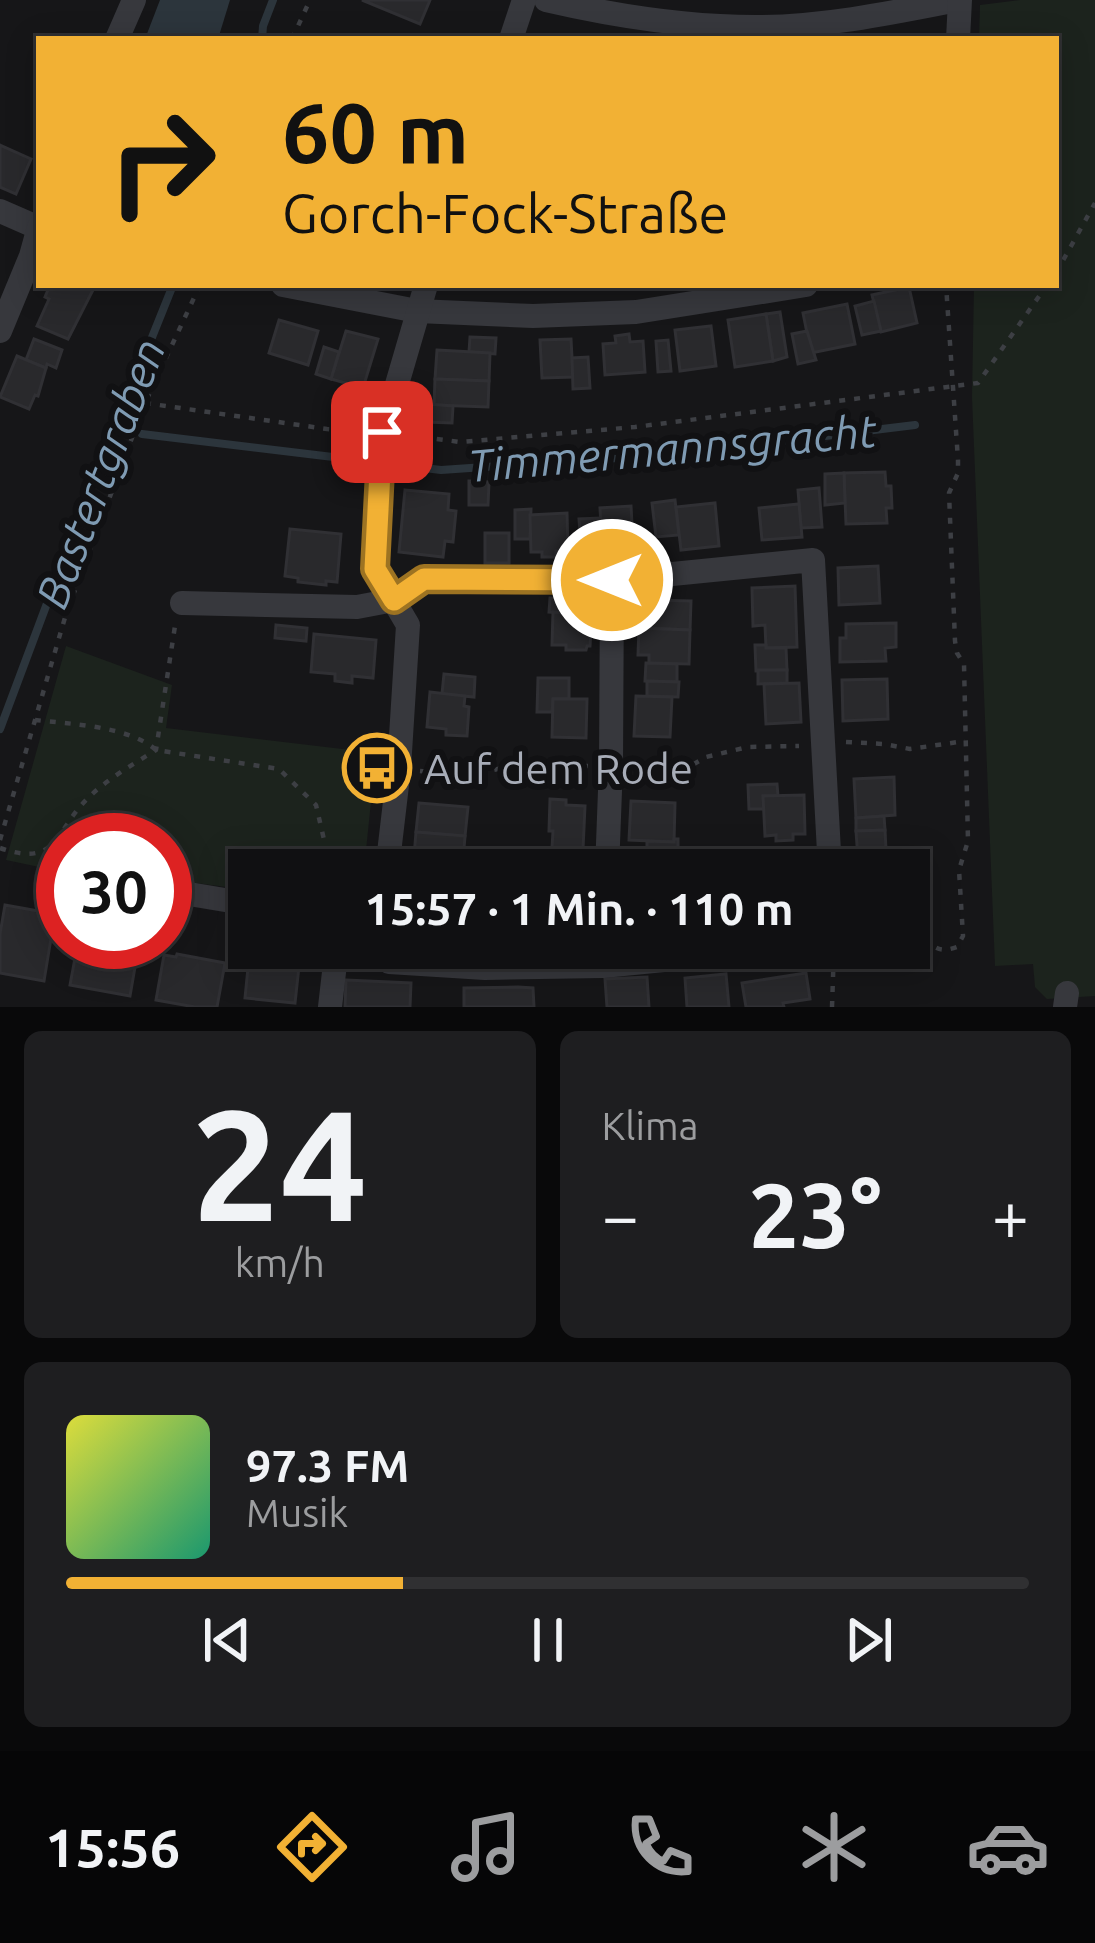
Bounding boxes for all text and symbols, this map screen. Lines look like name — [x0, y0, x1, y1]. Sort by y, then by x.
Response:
icon: right — [84, 84, 240, 240]
text: 60 m — [282, 85, 469, 179]
text: Gorch-Fock-Straße — [282, 183, 728, 243]
water label: Bastertgraben — [25, 331, 175, 615]
pin — [331, 381, 433, 483]
icon: arrive — [349, 399, 415, 465]
water label: Timmermannsgracht — [466, 405, 879, 491]
position arrow — [549, 517, 675, 643]
bus stop icon: Auf dem Rode — [342, 733, 412, 803]
place label: Auf dem Rode — [424, 745, 693, 792]
speed limit sign: 30 — [36, 813, 192, 969]
text: 15:57 · 1 Min. · 110 m — [365, 883, 794, 934]
text: 24 — [192, 1076, 368, 1250]
text: Klima — [602, 1104, 699, 1147]
text: 23° — [749, 1164, 882, 1265]
text: − — [602, 1178, 639, 1252]
text: + — [992, 1178, 1029, 1252]
text: km/h — [235, 1241, 325, 1284]
text: 97.3 FM — [246, 1440, 409, 1491]
text: Musik — [246, 1491, 348, 1534]
icon: previous — [194, 1607, 260, 1673]
icon: pause — [515, 1607, 581, 1673]
icon: next — [836, 1607, 902, 1673]
icon: directions — [270, 1805, 354, 1889]
icon: music — [444, 1805, 528, 1889]
icon: phone — [618, 1805, 702, 1889]
icon: climate — [792, 1805, 876, 1889]
icon: car — [966, 1805, 1050, 1889]
text: 15:56 — [45, 1817, 180, 1877]

